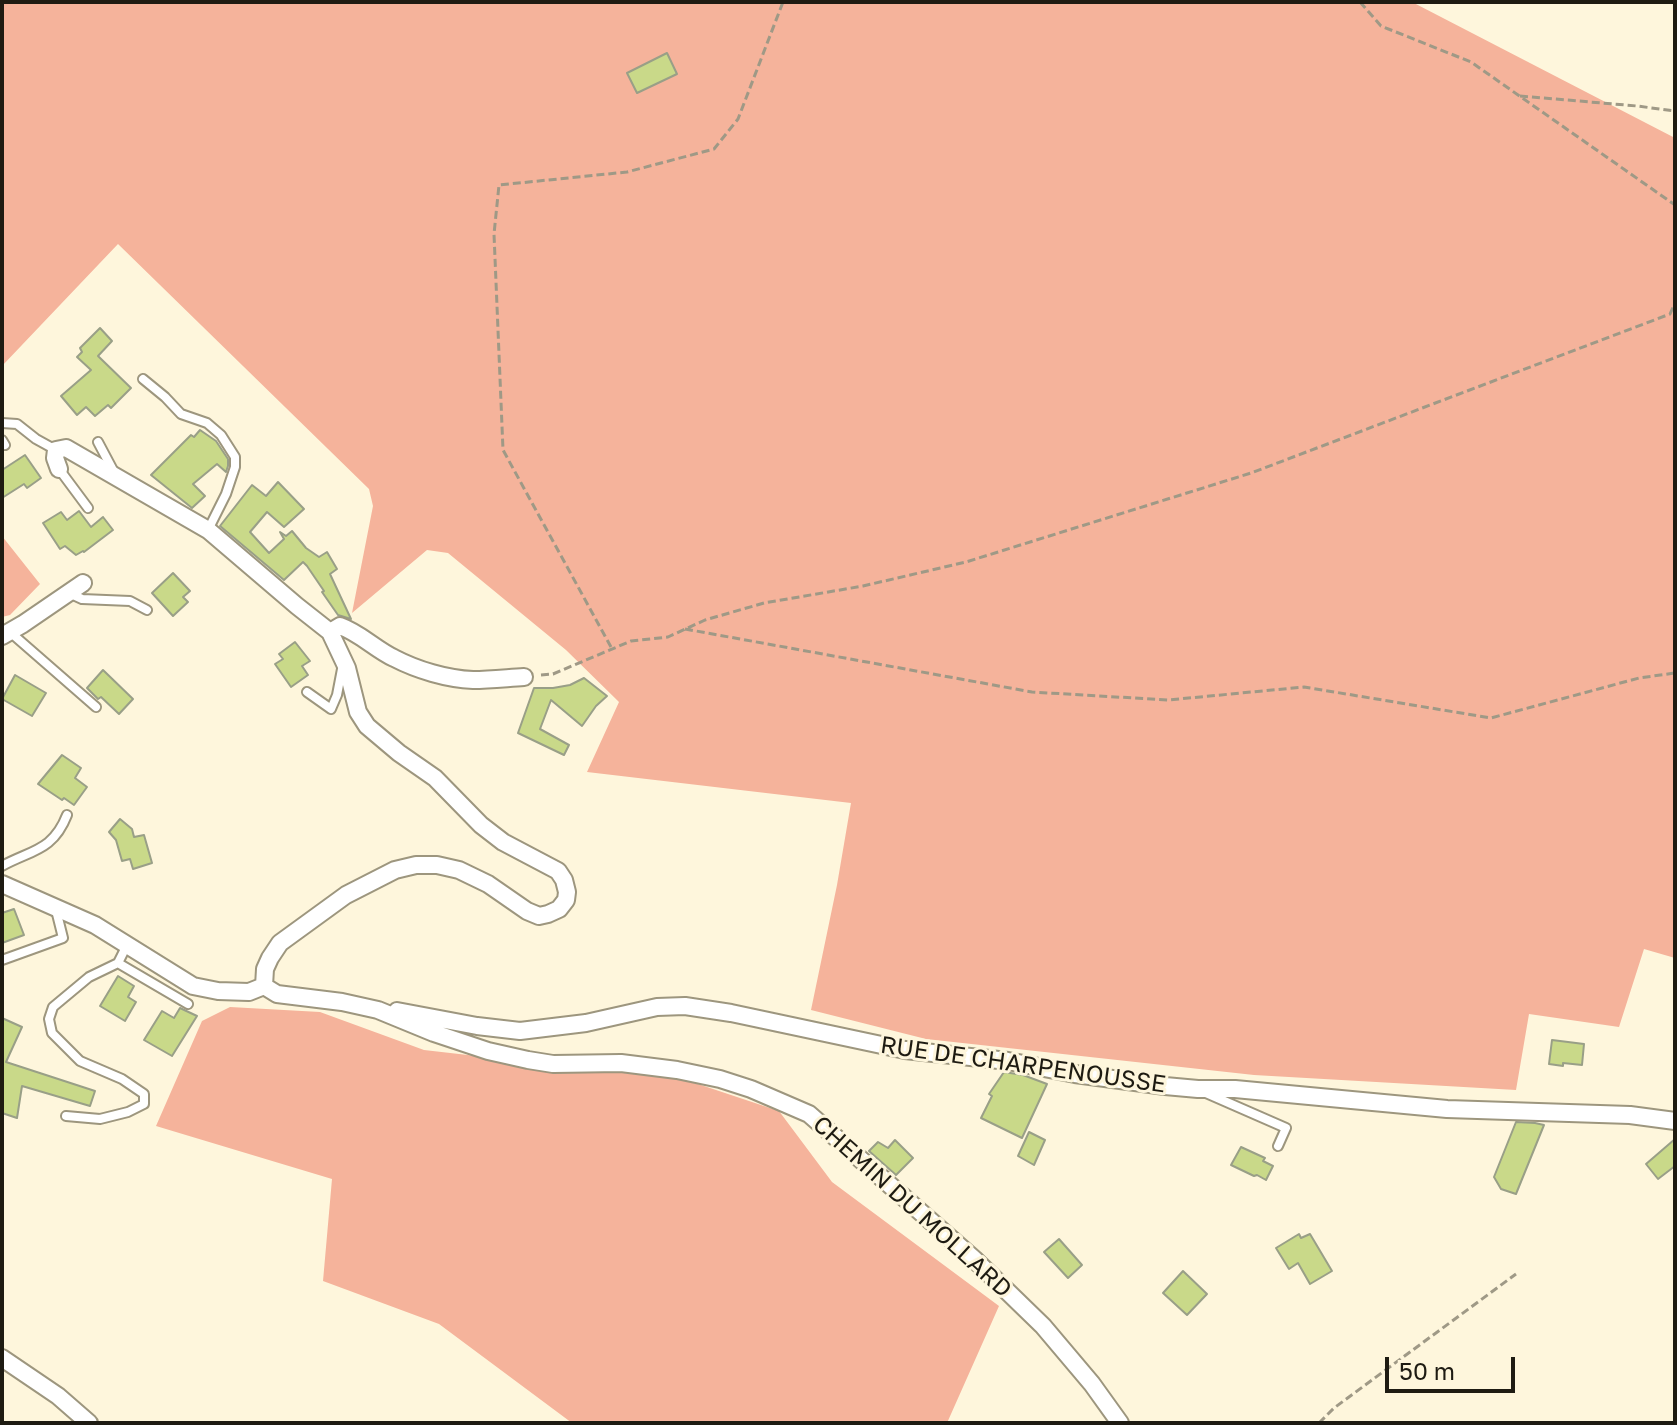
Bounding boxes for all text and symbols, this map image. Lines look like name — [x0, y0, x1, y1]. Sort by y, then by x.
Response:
street label: RUE DE CHARPENOUSSE — [878, 1031, 1168, 1099]
street label: CHEMIN DU MOLLARD — [807, 1110, 1017, 1304]
scale bar — [1389, 1341, 1519, 1391]
text: 50 m — [1399, 1356, 1455, 1385]

